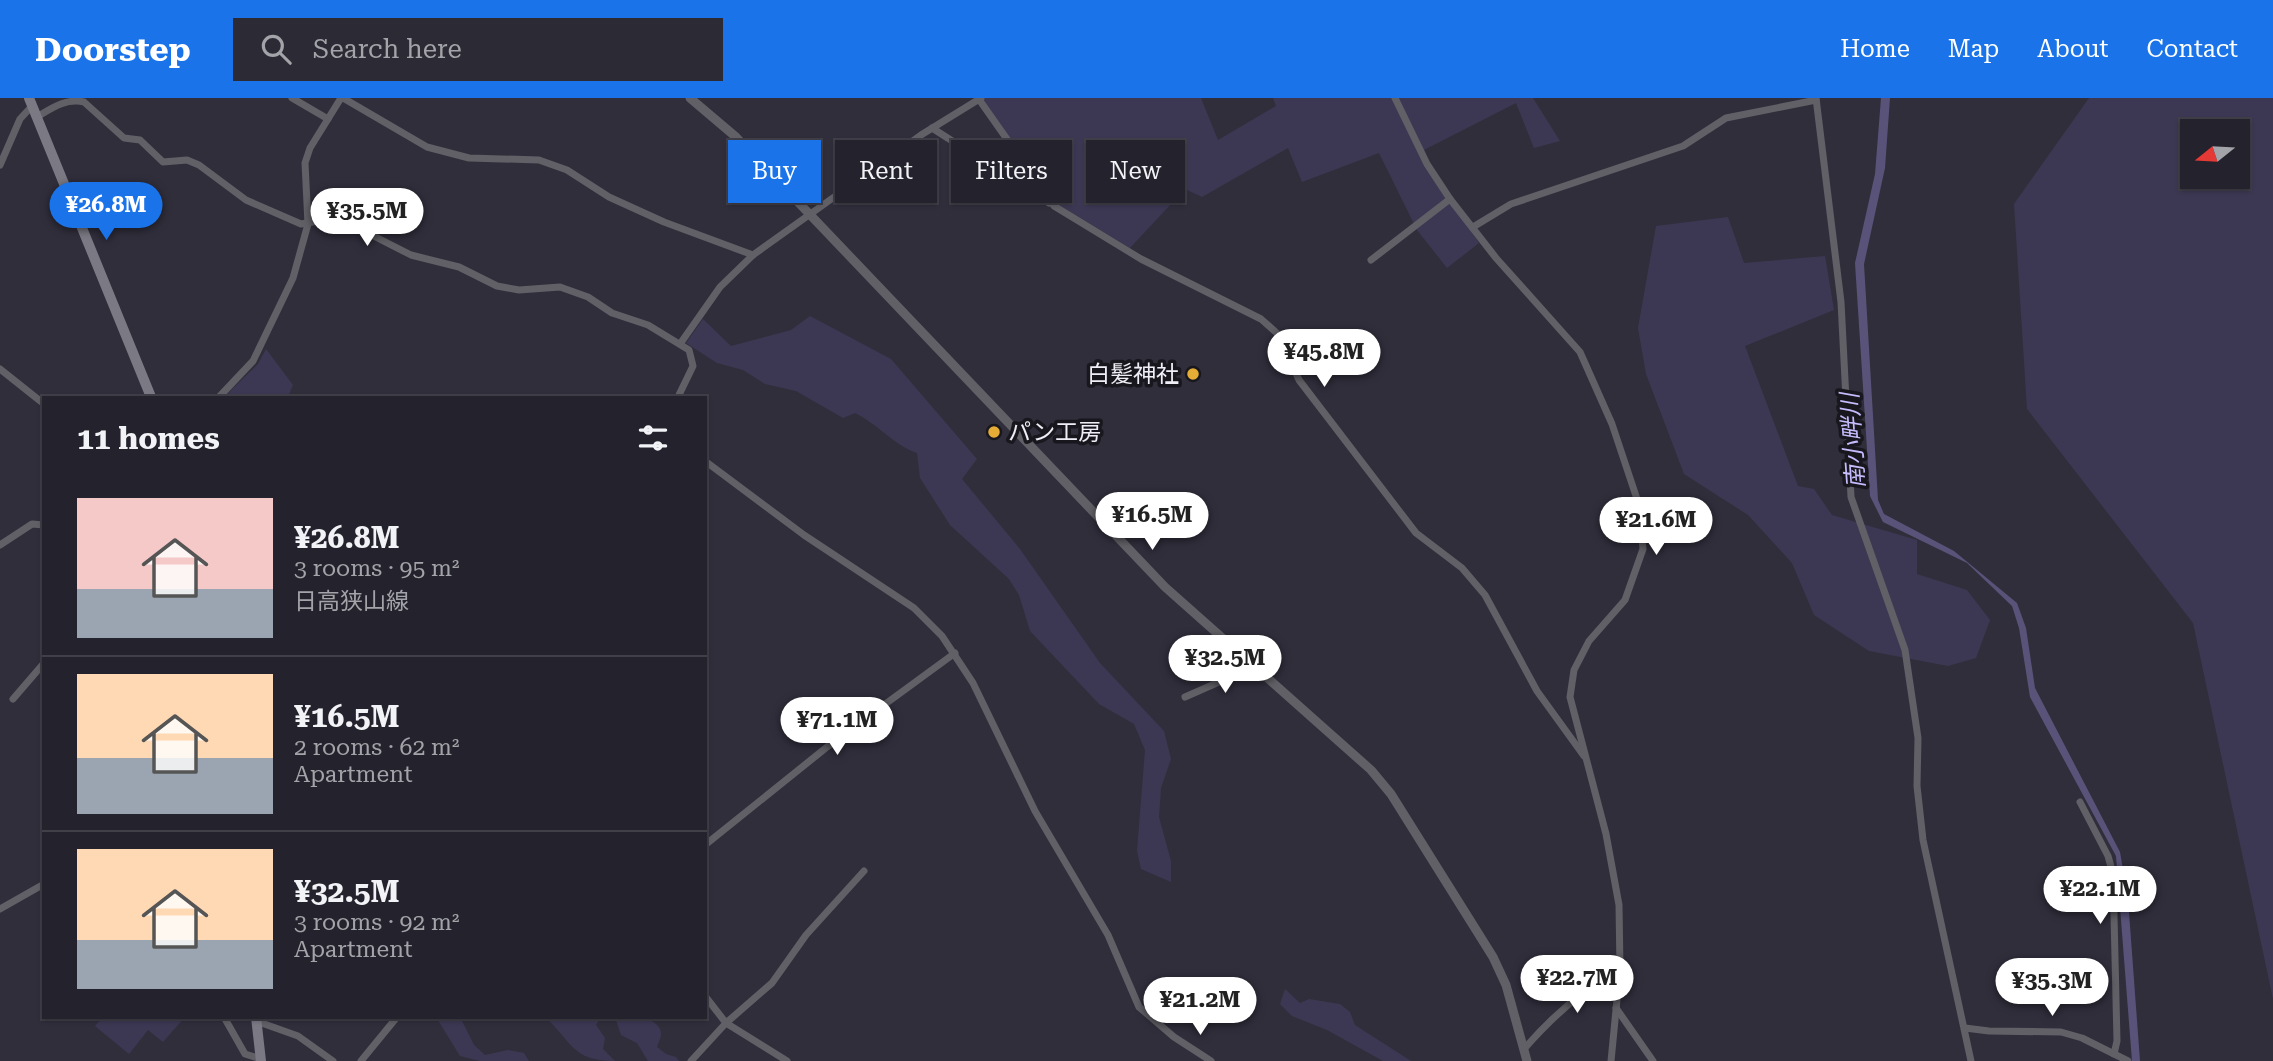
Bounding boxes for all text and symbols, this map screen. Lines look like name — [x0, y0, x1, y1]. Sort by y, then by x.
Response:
search box — [233, 18, 723, 81]
text: Doorstep — [35, 30, 191, 69]
icon: search — [257, 30, 295, 68]
text: Search here — [313, 34, 462, 64]
text: Home — [1840, 35, 1910, 63]
text: Map — [1948, 35, 1999, 63]
text: About — [2037, 35, 2108, 63]
text: Contact — [2146, 35, 2238, 63]
north arrow — [2180, 119, 2250, 189]
map controls — [2180, 119, 2250, 189]
chip: Buy — [728, 140, 821, 203]
chip: Rent — [835, 140, 937, 203]
chip: Filters — [951, 140, 1072, 203]
chip: New — [1086, 140, 1185, 203]
pin: ¥26.8M — [49, 183, 163, 242]
pin: ¥35.5M — [310, 188, 424, 248]
text: ¥26.8M — [66, 191, 146, 218]
text: ¥35.5M — [327, 197, 407, 224]
pin: ¥45.8M — [1267, 330, 1381, 389]
text: ¥45.8M — [1284, 338, 1364, 365]
place label: 白髪神社 — [1087, 361, 1179, 388]
marker: 白髪神社 — [1185, 366, 1201, 382]
water label: 南小畔川 — [1835, 389, 1870, 490]
icon: filters — [634, 419, 672, 457]
place label: パン工房 — [1008, 419, 1101, 446]
text: 11 homes — [77, 421, 220, 456]
marker: パン工房 — [986, 424, 1002, 440]
pin: ¥16.5M — [1095, 492, 1209, 552]
pin: ¥21.6M — [1599, 498, 1713, 557]
text: ¥16.5M — [1112, 501, 1192, 528]
text: ¥21.6M — [1616, 506, 1696, 533]
text: ¥26.8M — [294, 520, 400, 555]
icon: home — [133, 526, 217, 610]
text: 3 rooms · 95 m² — [294, 555, 460, 582]
text: 日高狭山線 — [294, 588, 409, 615]
pin: ¥32.5M — [1168, 636, 1282, 695]
text: ¥32.5M — [1185, 644, 1265, 671]
pin: ¥71.1M — [780, 698, 894, 757]
text: ¥16.5M — [294, 699, 400, 734]
icon: home — [133, 702, 217, 786]
text: ¥71.1M — [797, 706, 877, 733]
text: 2 rooms · 62 m² — [294, 734, 460, 761]
text: Apartment — [294, 761, 413, 788]
pin: ¥22.1M — [2043, 866, 2157, 926]
text: ¥32.5M — [294, 874, 400, 909]
text: ¥22.1M — [2060, 875, 2140, 902]
icon: home — [133, 877, 217, 961]
text: 3 rooms · 92 m² — [294, 909, 460, 936]
text: Apartment — [294, 936, 413, 963]
pin: ¥22.7M — [1520, 956, 1634, 1015]
pin: ¥35.3M — [1995, 958, 2109, 1018]
text: ¥22.7M — [1537, 964, 1617, 991]
text: ¥35.3M — [2012, 967, 2092, 994]
pin: ¥21.2M — [1143, 978, 1257, 1037]
text: ¥21.2M — [1160, 986, 1240, 1013]

